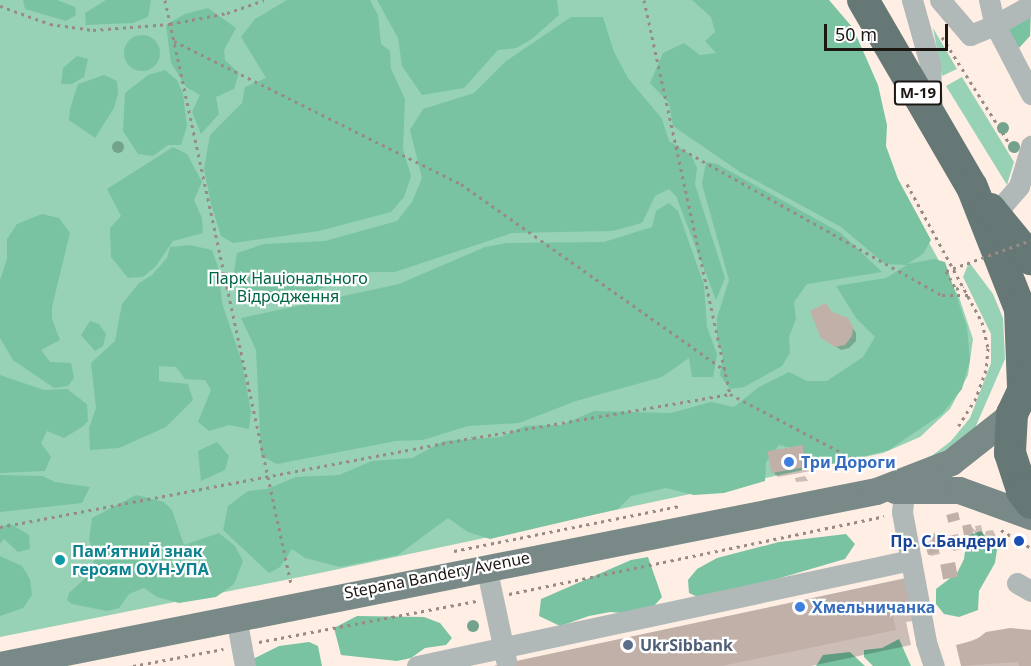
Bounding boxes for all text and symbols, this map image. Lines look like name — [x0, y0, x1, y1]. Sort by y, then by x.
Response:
scale bar — [827, 12, 952, 50]
text: 50 m — [835, 22, 877, 46]
road number: М-19 — [892, 81, 944, 105]
park label: Парк Національного Відродження — [208, 268, 368, 306]
place label: Три Дороги — [801, 452, 896, 472]
marker: Три Дороги — [782, 455, 796, 469]
place label: Пр. С.Бандери — [890, 531, 1007, 551]
marker: Пр. С.Бандери — [1012, 534, 1026, 548]
place label: Пам’ятний знак героям ОУН-УПА — [72, 541, 209, 579]
street label: Stepana Bandery Avenue — [343, 548, 531, 602]
marker: Пам’ятний знак героям ОУН-УПА — [53, 553, 67, 567]
place label: Хмельничанка — [812, 597, 935, 617]
marker: Хмельничанка — [793, 600, 807, 614]
place label: UkrSibbank — [640, 635, 733, 655]
marker: UkrSibbank — [621, 638, 635, 652]

